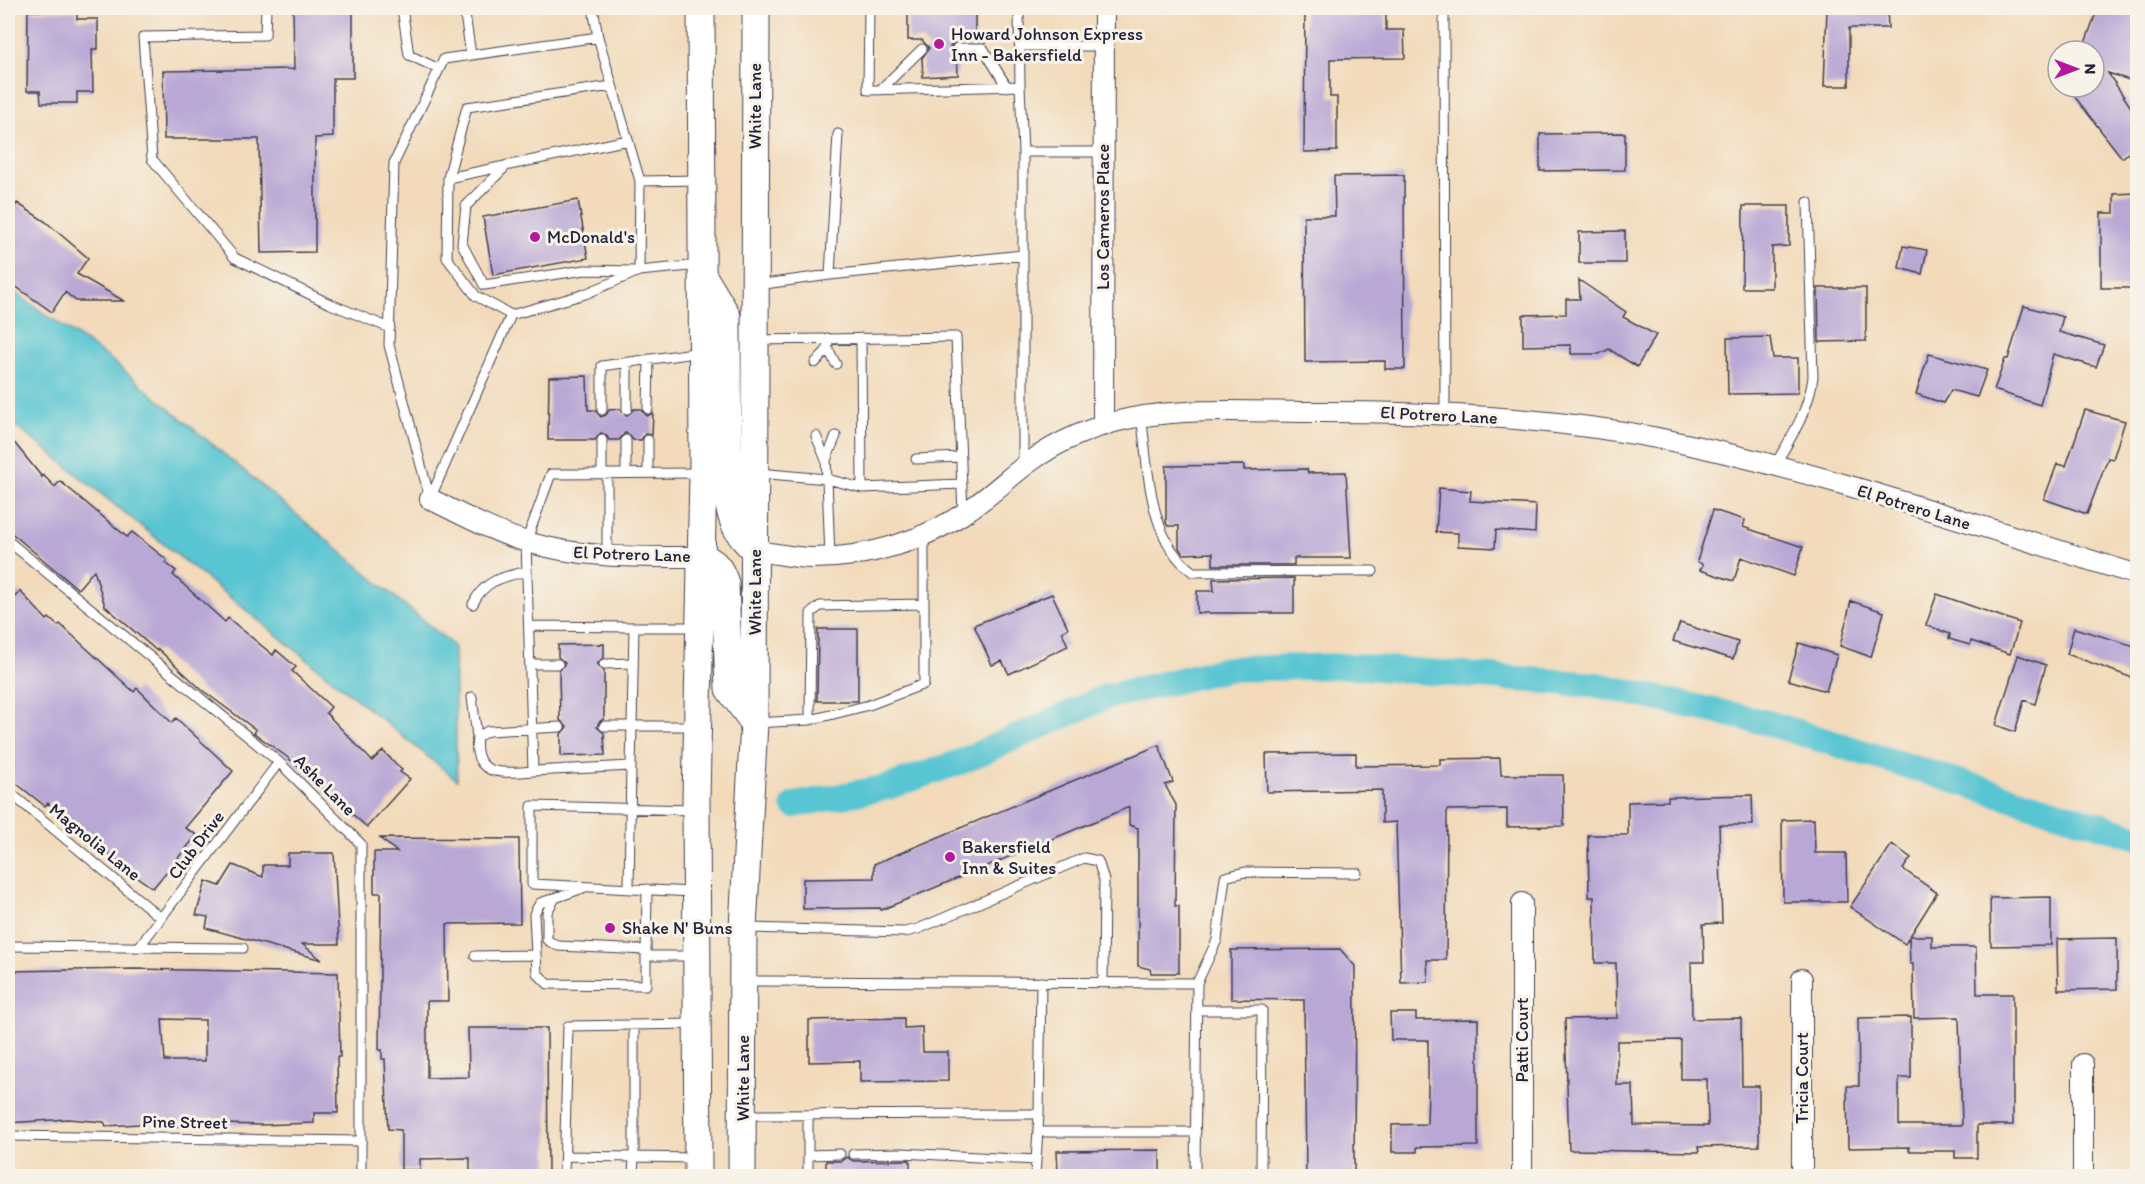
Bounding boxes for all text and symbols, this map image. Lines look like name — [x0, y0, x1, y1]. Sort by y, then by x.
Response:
place label: Howard Johnson Express Inn - Bakersfield — [951, 23, 1143, 66]
marker: Howard Johnson Express Inn - Bakersfield — [932, 37, 946, 51]
north arrow — [2046, 39, 2106, 99]
street label: White Lane — [744, 63, 766, 149]
text: N — [2081, 64, 2100, 74]
street label: Los Carneros Place — [1092, 144, 1114, 290]
place label: McDonald's — [547, 226, 635, 248]
marker: McDonald's — [528, 230, 542, 244]
street label: El Potrero Lane — [1380, 401, 1498, 429]
street label: El Potrero Lane — [1855, 479, 1973, 535]
street label: El Potrero Lane — [573, 541, 691, 567]
street label: White Lane — [744, 549, 766, 635]
street label: Ashe Lane — [290, 750, 360, 820]
street label: Magnolia Lane — [45, 798, 145, 886]
street label: Club Drive — [163, 806, 229, 884]
place label: Bakersfield Inn & Suites — [962, 836, 1056, 879]
marker: Bakersfield Inn & Suites — [943, 850, 957, 864]
place label: Shake N' Buns — [622, 917, 733, 939]
marker: Shake N' Buns — [603, 921, 617, 935]
street label: Patti Court — [1511, 997, 1533, 1083]
street label: Tricia Court — [1791, 1032, 1813, 1124]
street label: White Lane — [732, 1035, 754, 1121]
street label: Pine Street — [142, 1110, 228, 1134]

